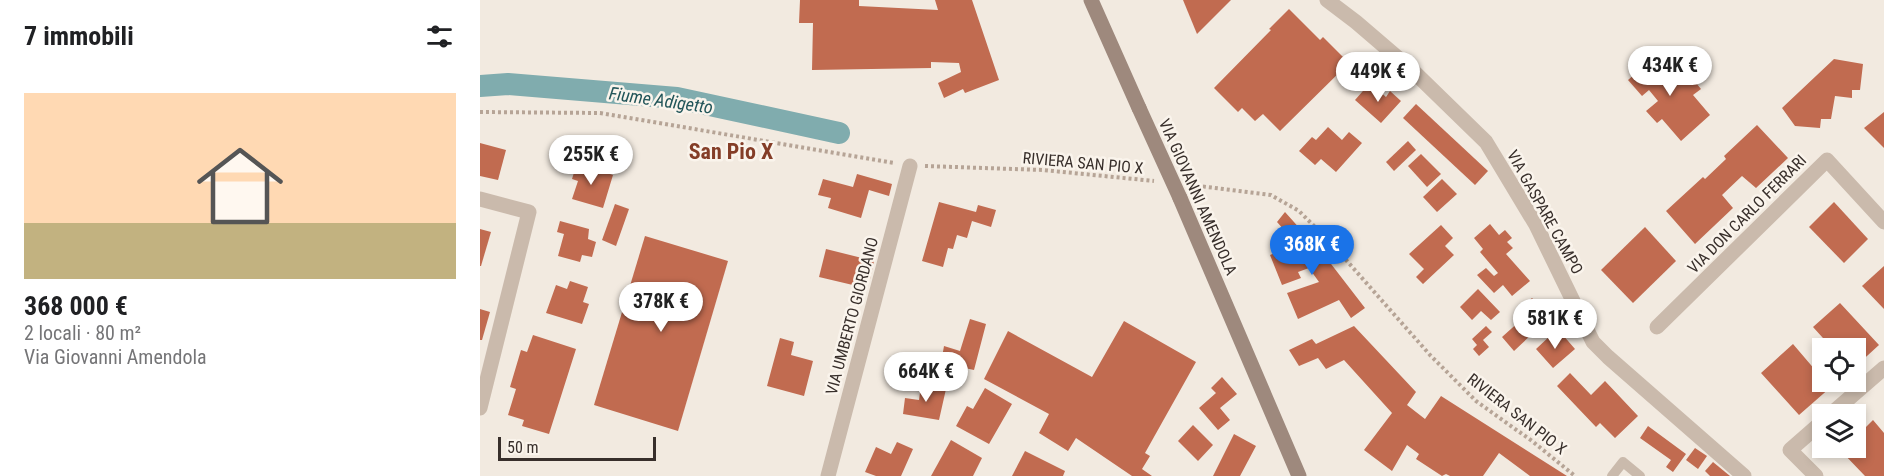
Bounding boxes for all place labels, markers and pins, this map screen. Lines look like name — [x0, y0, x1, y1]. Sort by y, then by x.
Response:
pin: 434K € — [1621, 46, 1719, 97]
pin: 449K € — [1329, 52, 1427, 103]
pin: 255K € — [542, 135, 640, 186]
pin: 368K € — [1263, 225, 1361, 276]
pin: 378K € — [612, 282, 710, 333]
pin: 581K € — [1506, 299, 1604, 350]
pin: 664K € — [877, 352, 975, 403]

